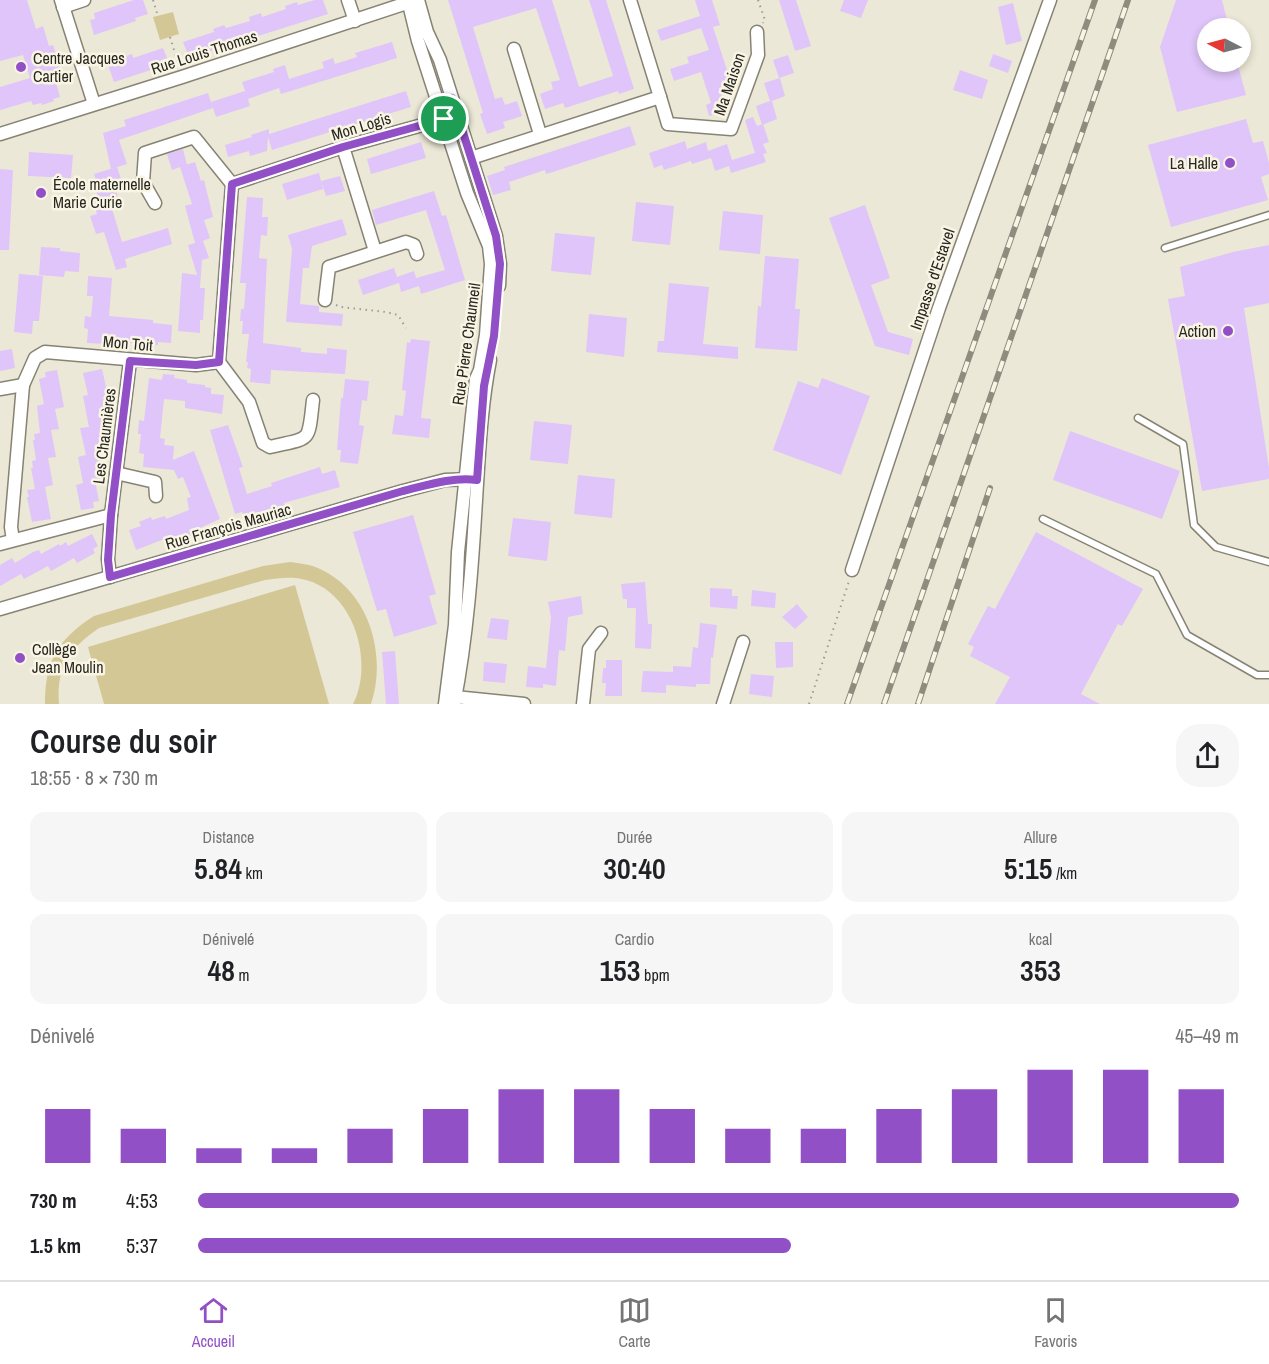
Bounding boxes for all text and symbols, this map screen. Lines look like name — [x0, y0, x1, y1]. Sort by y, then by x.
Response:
north arrow — [1197, 18, 1251, 72]
map controls — [1197, 18, 1251, 72]
street label: Rue Louis Thomas — [148, 24, 260, 80]
place label: Centre Jacques Cartier — [33, 47, 125, 87]
street label: Ma Maison — [708, 50, 750, 118]
marker: Centre Jacques Cartier — [14, 60, 28, 74]
pin — [418, 93, 469, 144]
icon: arrive — [427, 102, 460, 135]
street label: Mon Logis — [328, 107, 394, 145]
place label: La Halle — [1170, 152, 1218, 174]
marker: La Halle — [1223, 156, 1237, 170]
place label: École maternelle Marie Curie — [53, 173, 151, 213]
marker: École maternelle Marie Curie — [34, 186, 48, 200]
street label: Impasse d'Estavel — [904, 225, 960, 333]
street label: Rue Pierre Chaumeil — [447, 281, 485, 407]
place label: Action — [1178, 320, 1216, 342]
marker: Action — [1221, 324, 1235, 338]
street label: Mon Toit — [102, 330, 154, 356]
street label: Les Chaumières — [87, 387, 121, 485]
street label: Rue François Mauriac — [163, 497, 294, 554]
place label: Collège Jean Moulin — [32, 638, 103, 678]
marker: Collège Jean Moulin — [13, 651, 27, 665]
text: Course du soir — [30, 719, 216, 763]
button: share — [1176, 724, 1239, 787]
text: 18:55 · 8 × 730 m — [30, 764, 158, 791]
text: Distance — [203, 826, 254, 848]
text: Durée — [617, 826, 652, 848]
text: Allure — [1024, 826, 1057, 848]
text: 5.84 — [194, 848, 242, 888]
text: 30:40 — [603, 848, 666, 888]
text: 5:15 — [1004, 848, 1052, 888]
text: km — [242, 862, 263, 884]
text: /km — [1052, 862, 1077, 884]
text: Dénivelé — [203, 928, 254, 950]
text: Cardio — [615, 928, 654, 950]
text: kcal — [1029, 928, 1052, 950]
text: 48 — [208, 950, 235, 990]
text: 153 — [599, 950, 640, 990]
text: 353 — [1020, 950, 1061, 990]
text: m — [235, 964, 249, 986]
text: bpm — [640, 964, 670, 986]
text: Dénivelé — [30, 1022, 95, 1049]
text: 45–49 m — [1175, 1022, 1239, 1049]
text: 730 m — [30, 1187, 77, 1214]
text: 4:53 — [126, 1187, 158, 1214]
text: 1.5 km — [30, 1232, 81, 1259]
text: 5:37 — [126, 1232, 158, 1259]
tab: Accueil — [192, 1294, 235, 1352]
tab: Carte — [618, 1294, 651, 1352]
tab: Favoris — [1034, 1294, 1077, 1352]

